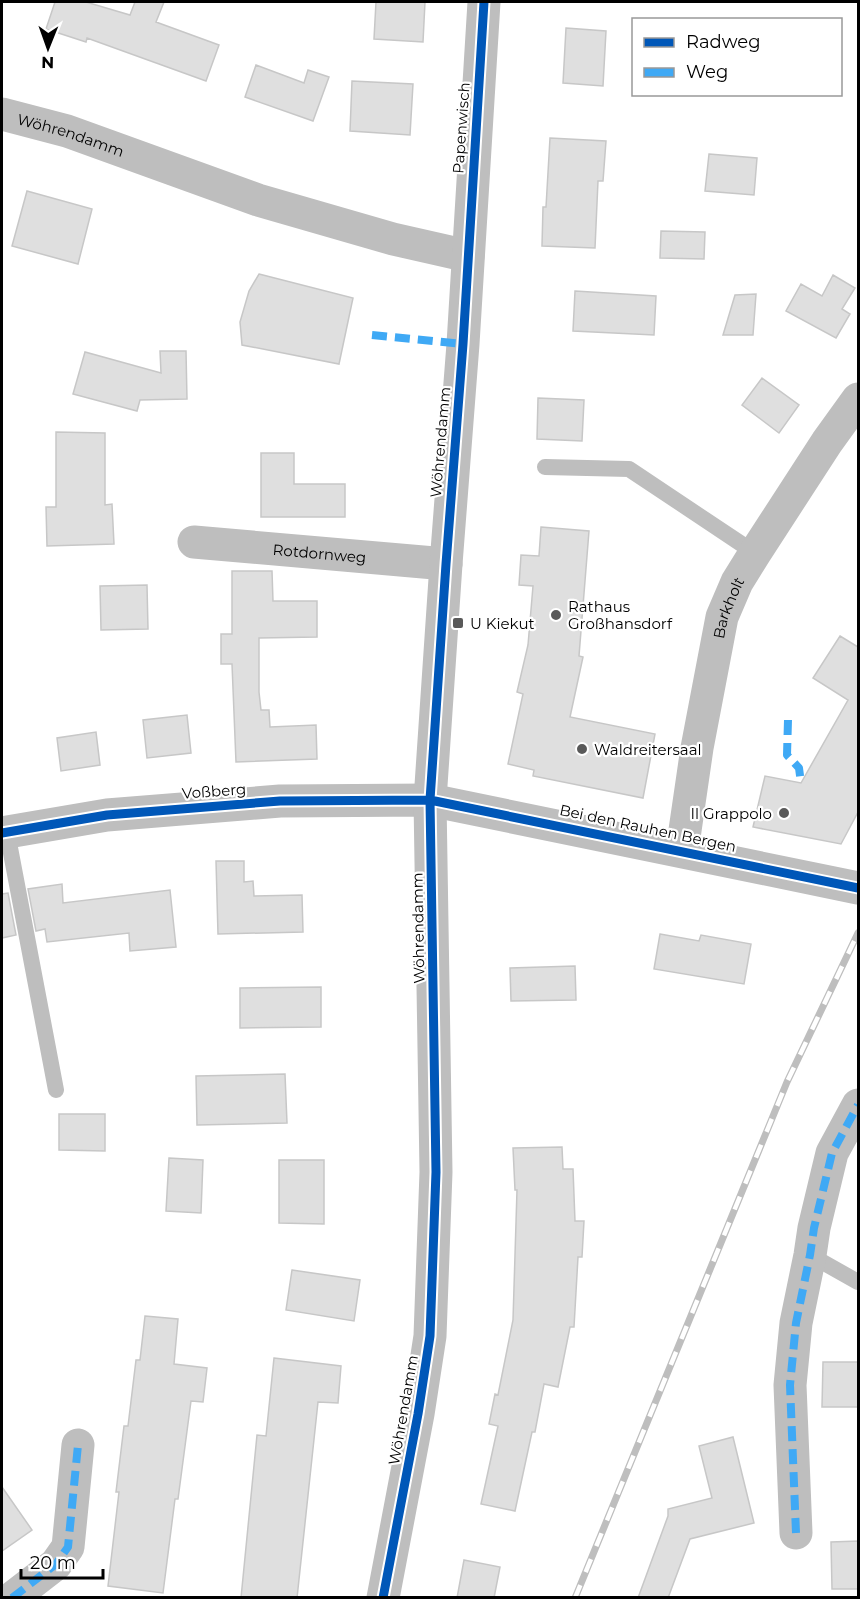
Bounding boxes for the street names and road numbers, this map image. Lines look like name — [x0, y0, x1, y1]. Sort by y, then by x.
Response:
street label: Papenwisch — [448, 82, 474, 174]
street label: Wöhrendamm — [15, 109, 127, 160]
street label: Wöhrendamm — [426, 386, 454, 498]
street label: Rotdornweg — [272, 539, 367, 567]
street label: Barkholt — [709, 573, 748, 640]
street label: Voßberg — [181, 779, 247, 803]
street label: Bei den Rauhen Bergen — [558, 800, 738, 856]
street label: Wöhrendamm — [408, 872, 428, 984]
street label: Wöhrendamm — [384, 1354, 422, 1466]

